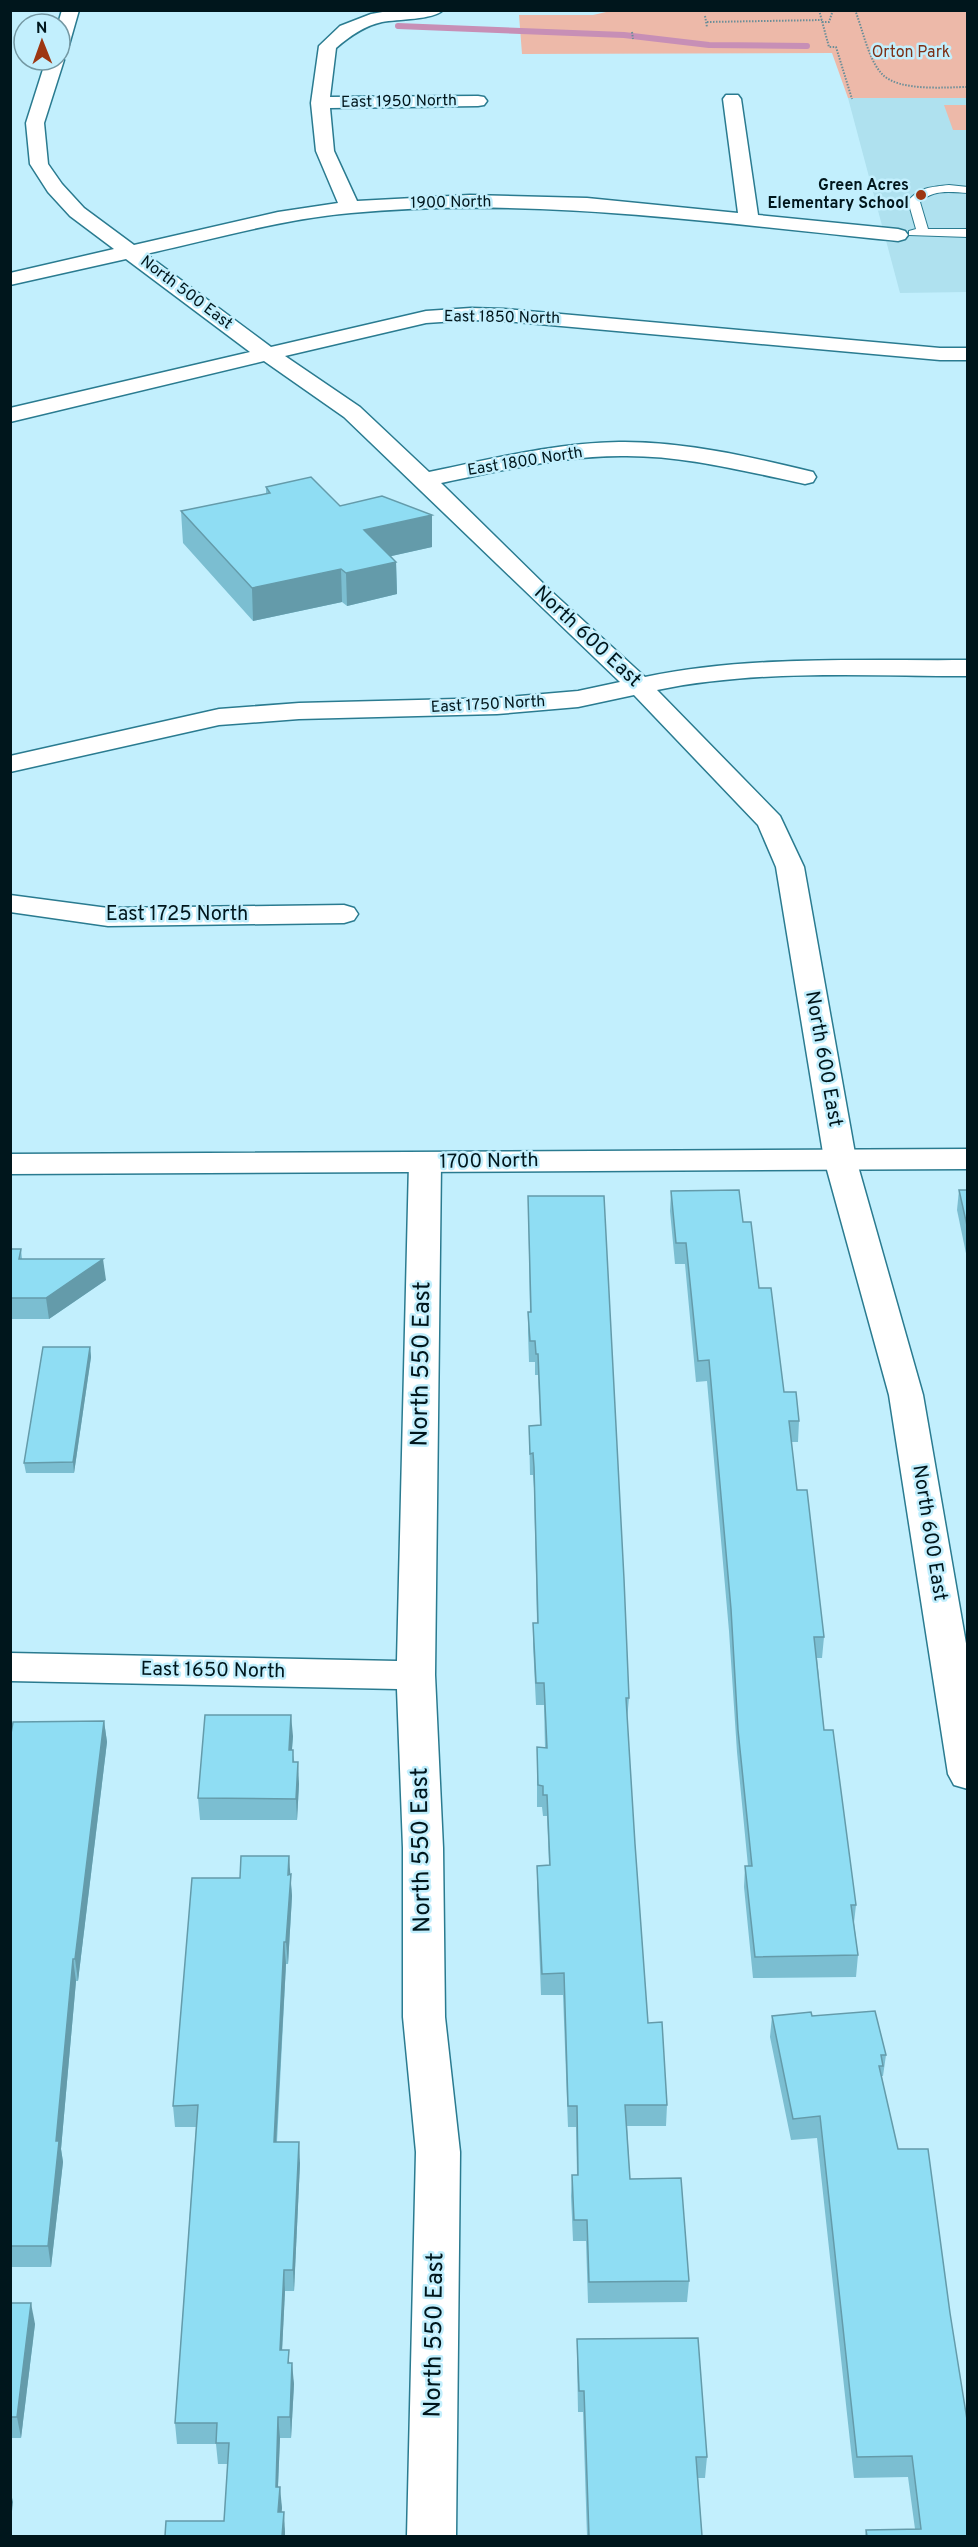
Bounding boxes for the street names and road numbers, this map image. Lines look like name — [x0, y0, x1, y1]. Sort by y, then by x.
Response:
street label: East 1950 North — [341, 91, 457, 113]
street label: 1900 North — [410, 192, 492, 214]
street label: North 500 East — [136, 252, 236, 334]
street label: East 1850 North — [444, 307, 560, 329]
street label: East 1800 North — [466, 443, 584, 481]
street label: North 600 East — [528, 581, 646, 693]
street label: East 1750 North — [430, 692, 546, 718]
street label: East 1725 North — [106, 902, 248, 928]
street label: North 600 East — [798, 989, 848, 1129]
street label: 1700 North — [439, 1148, 539, 1176]
street label: North 550 East — [406, 1281, 438, 1447]
street label: North 600 East — [905, 1463, 953, 1603]
street label: East 1650 North — [140, 1657, 286, 1685]
street label: North 550 East — [406, 1767, 438, 1933]
street label: North 550 East — [419, 2252, 451, 2418]

